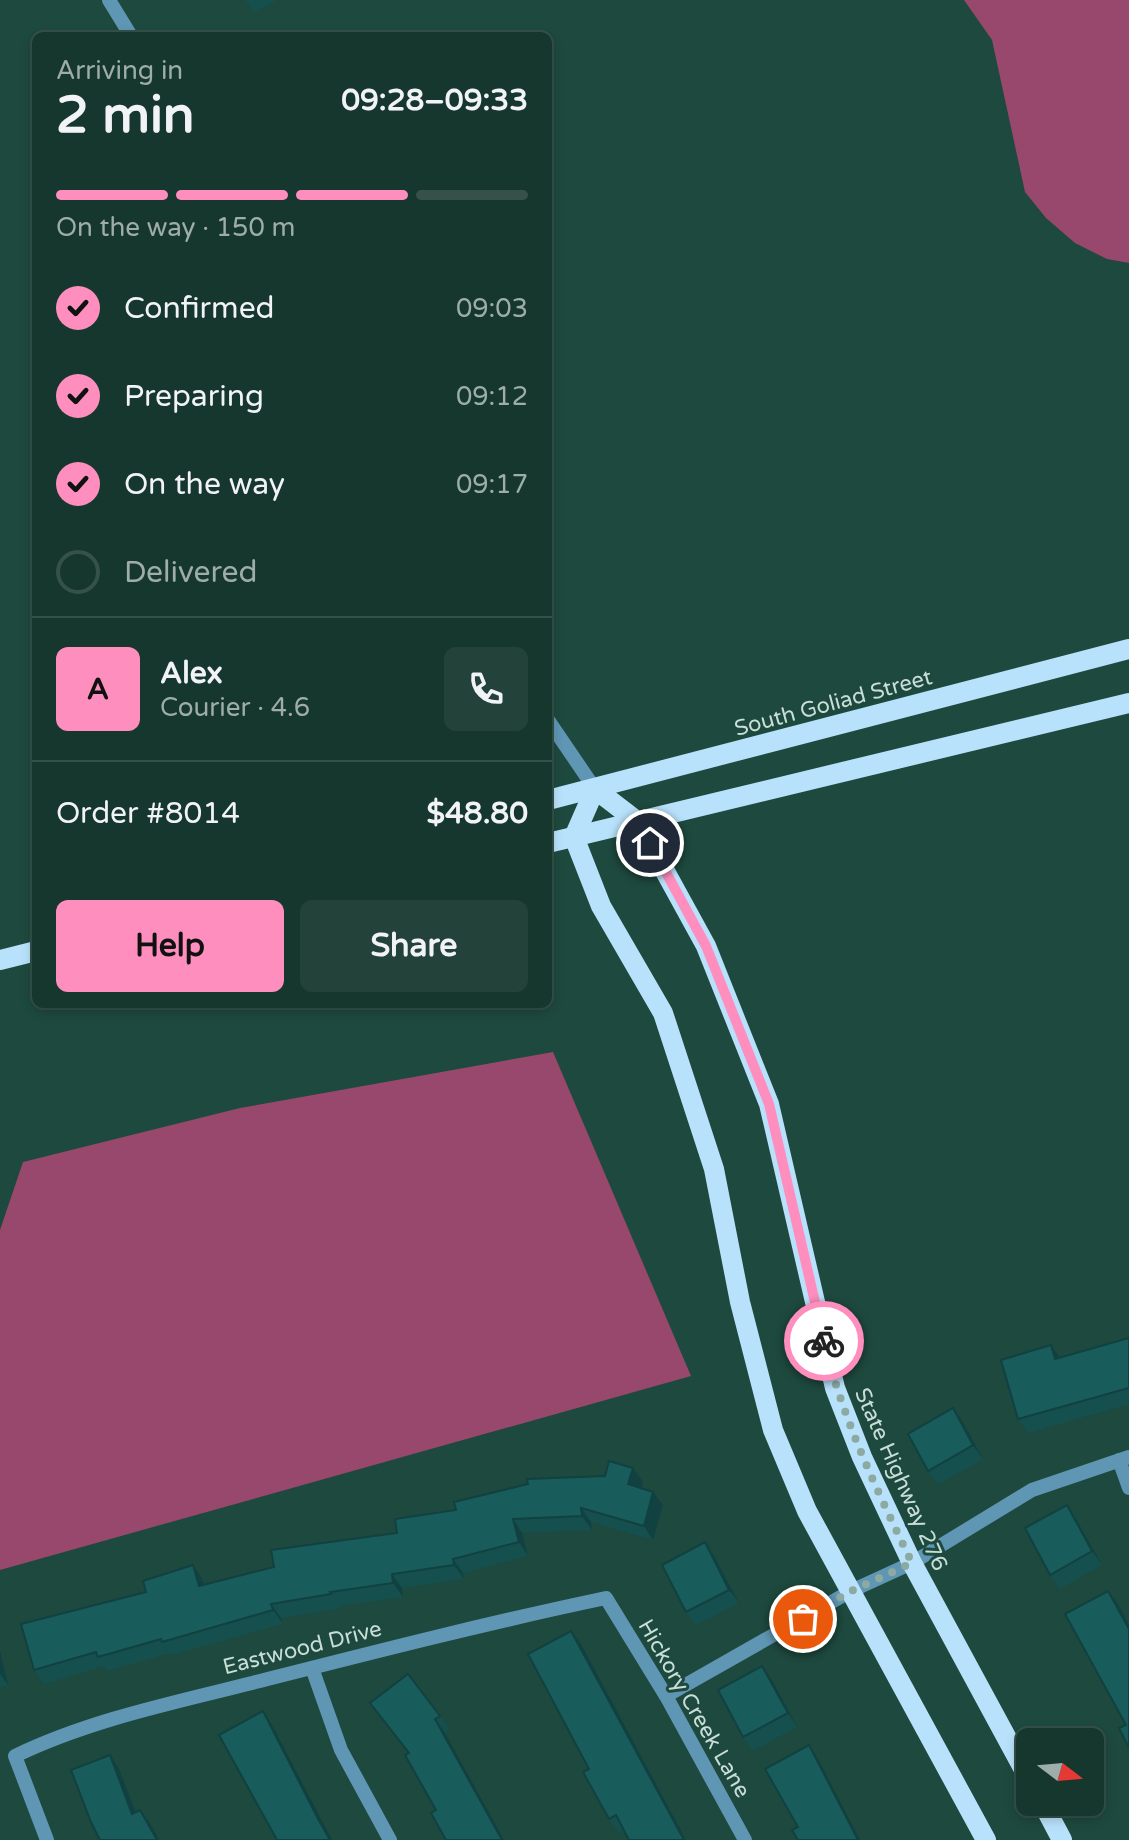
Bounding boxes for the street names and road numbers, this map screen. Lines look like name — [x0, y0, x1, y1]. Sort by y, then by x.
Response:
street label: South Goliad Street — [732, 664, 935, 742]
street label: State Highway 276 — [849, 1384, 953, 1575]
street label: Hickory Creek Lane — [633, 1615, 756, 1802]
street label: Eastwood Drive — [220, 1616, 384, 1680]

